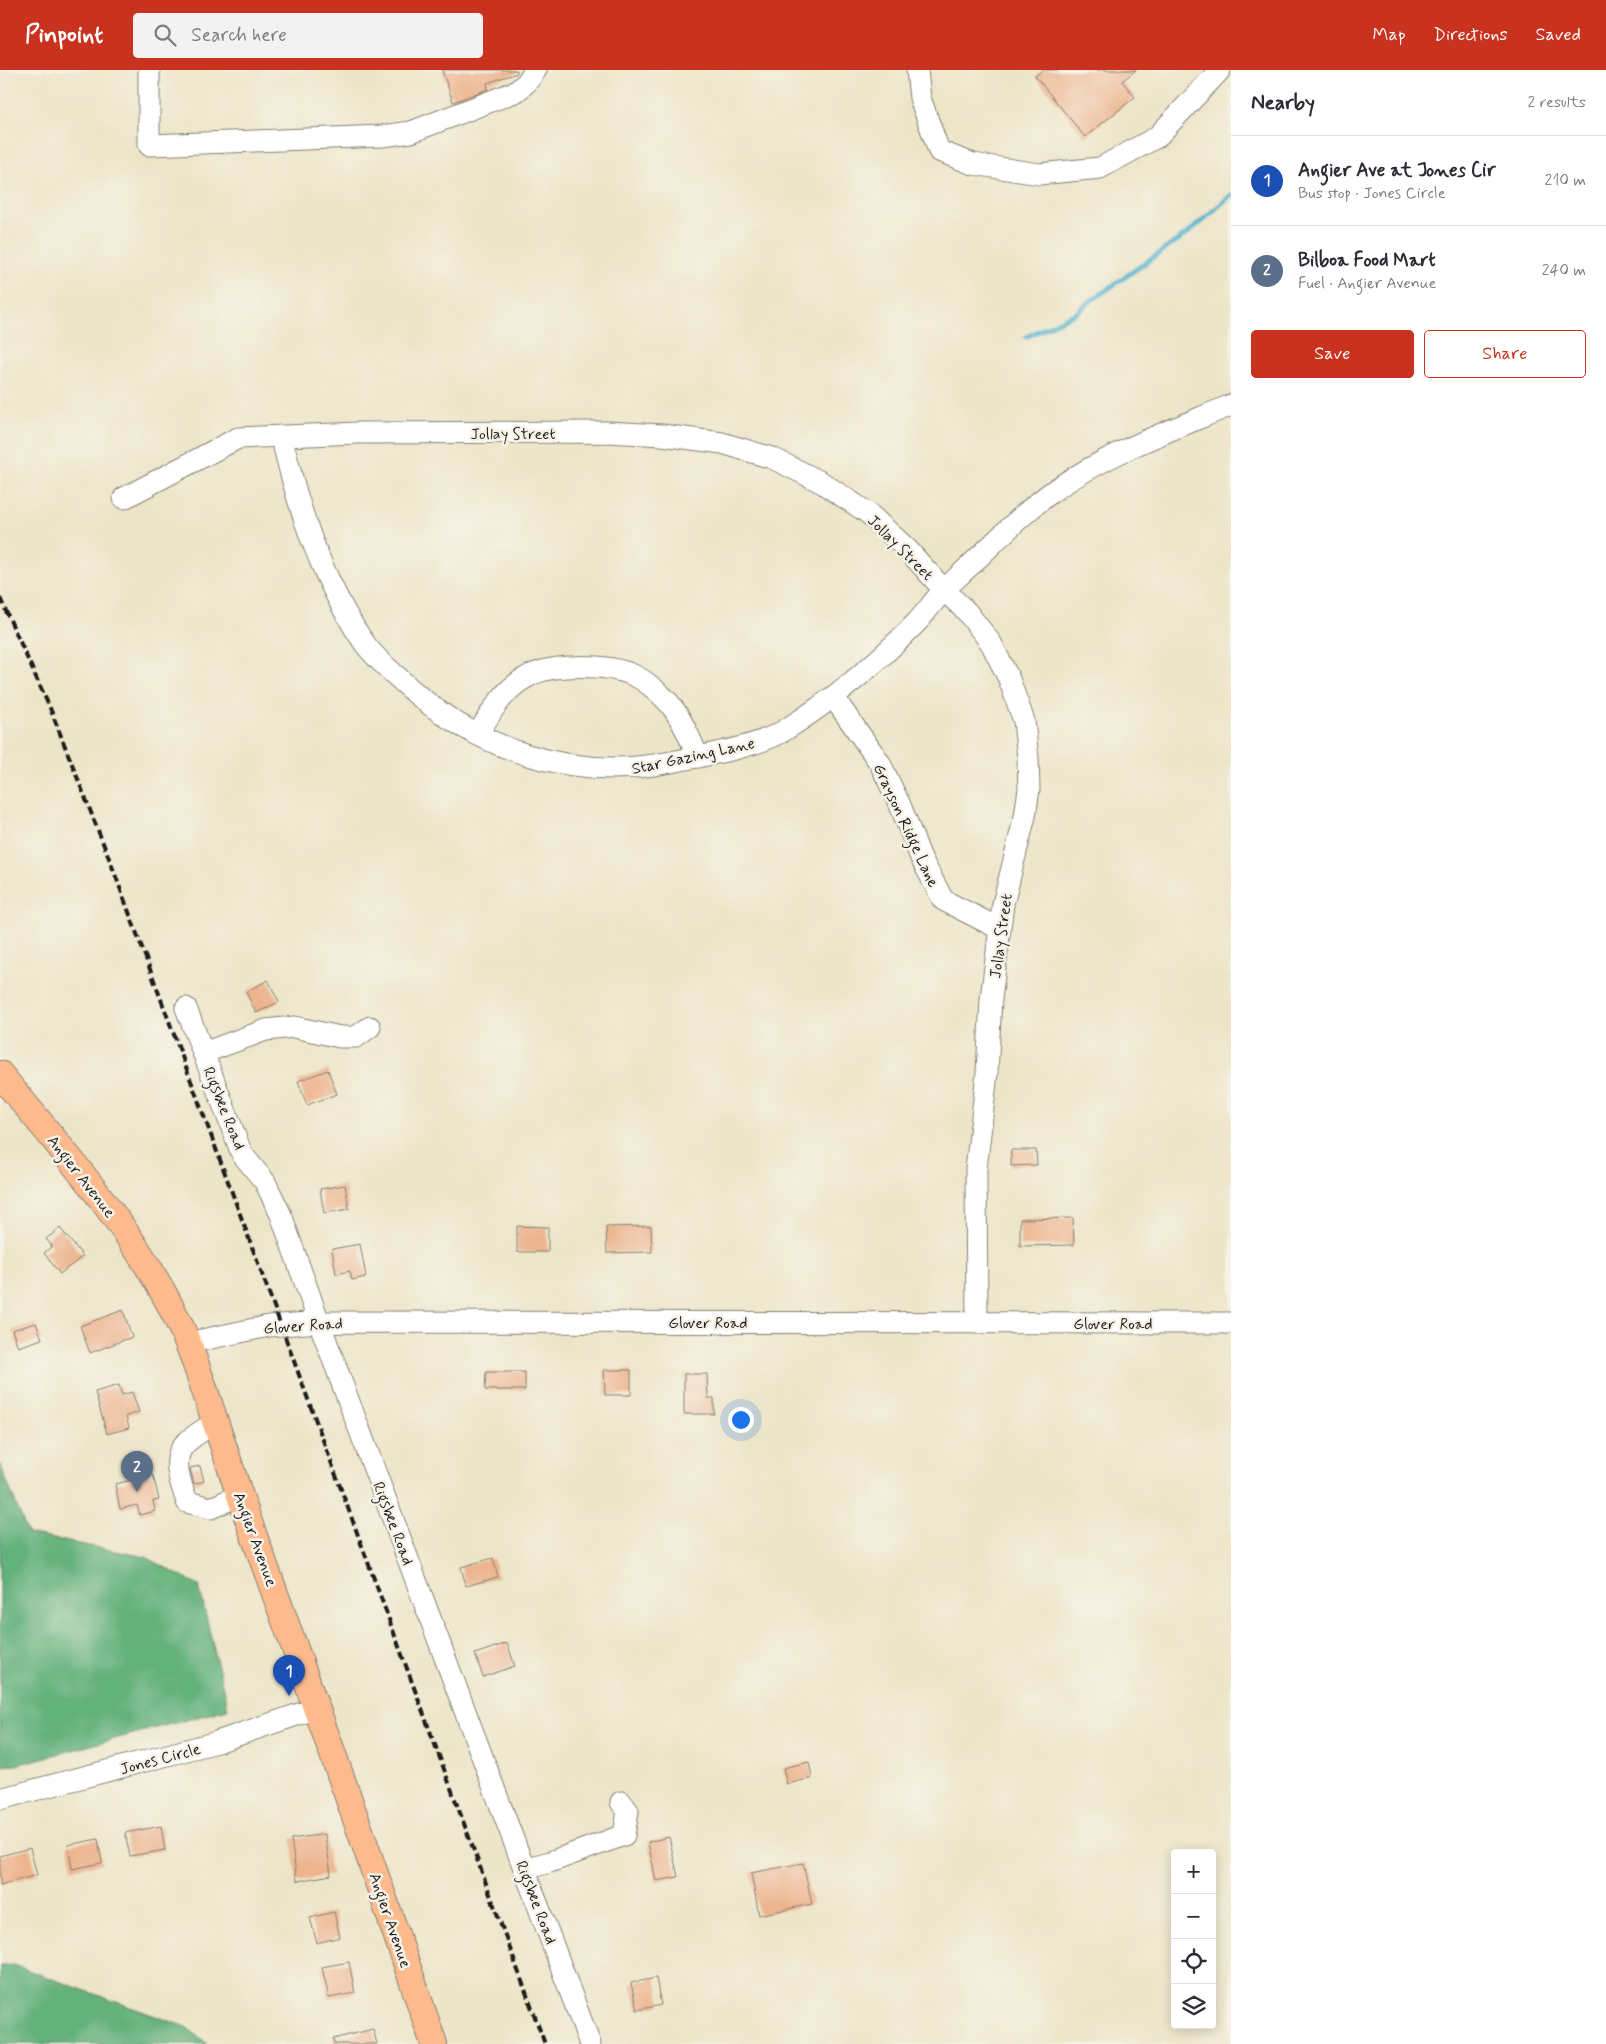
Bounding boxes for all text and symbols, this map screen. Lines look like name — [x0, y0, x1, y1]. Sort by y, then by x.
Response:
search box — [133, 13, 483, 58]
text: Pinpoint — [25, 20, 103, 51]
icon: search — [151, 21, 179, 49]
text: Search here — [191, 23, 287, 48]
text: Map — [1373, 23, 1406, 47]
text: Directions — [1434, 23, 1508, 47]
text: Saved — [1536, 23, 1581, 47]
text: Nearby — [1251, 89, 1315, 117]
text: 2 results — [1528, 92, 1586, 113]
text: Angier Ave at Jones Cir — [1298, 158, 1496, 183]
text: 1 — [1263, 170, 1271, 191]
text: 210 m — [1545, 170, 1586, 191]
text: Bus stop · Jones Circle — [1298, 183, 1446, 204]
text: Bilboa Food Mart — [1298, 248, 1436, 273]
text: 2 — [1263, 260, 1271, 281]
text: 240 m — [1542, 260, 1586, 281]
text: Fuel · Angier Avenue — [1298, 273, 1436, 294]
button: Save — [1251, 330, 1414, 378]
button: Share — [1424, 330, 1586, 378]
street label: Jollay Street — [470, 424, 556, 445]
street label: Jollay Street — [862, 511, 937, 586]
street label: Star Gazing Lane — [630, 733, 757, 780]
street label: Grayson Ridge Lane — [867, 760, 944, 892]
street label: Jollay Street — [985, 893, 1018, 980]
street label: Rigsbee Road — [196, 1064, 250, 1154]
street label: Angier Avenue — [41, 1131, 120, 1223]
street label: Glover Road — [263, 1313, 343, 1340]
street label: Glover Road — [668, 1313, 748, 1334]
street label: Glover Road — [1073, 1314, 1153, 1335]
your location — [728, 1407, 754, 1433]
pin: 2 — [121, 1451, 153, 1492]
street label: Rigsbee Road — [366, 1479, 418, 1569]
street label: Angier Avenue — [227, 1489, 281, 1590]
pin: 1 — [273, 1655, 305, 1696]
street label: Jones Circle — [118, 1739, 203, 1780]
map controls — [1171, 1849, 1216, 2029]
button: + — [1171, 1849, 1216, 1894]
street label: Rigsbee Road — [509, 1858, 561, 1948]
street label: Angier Avenue — [363, 1870, 416, 1971]
button: − — [1171, 1894, 1216, 1939]
button: locate — [1171, 1939, 1216, 1984]
button: layers — [1171, 1984, 1216, 2029]

